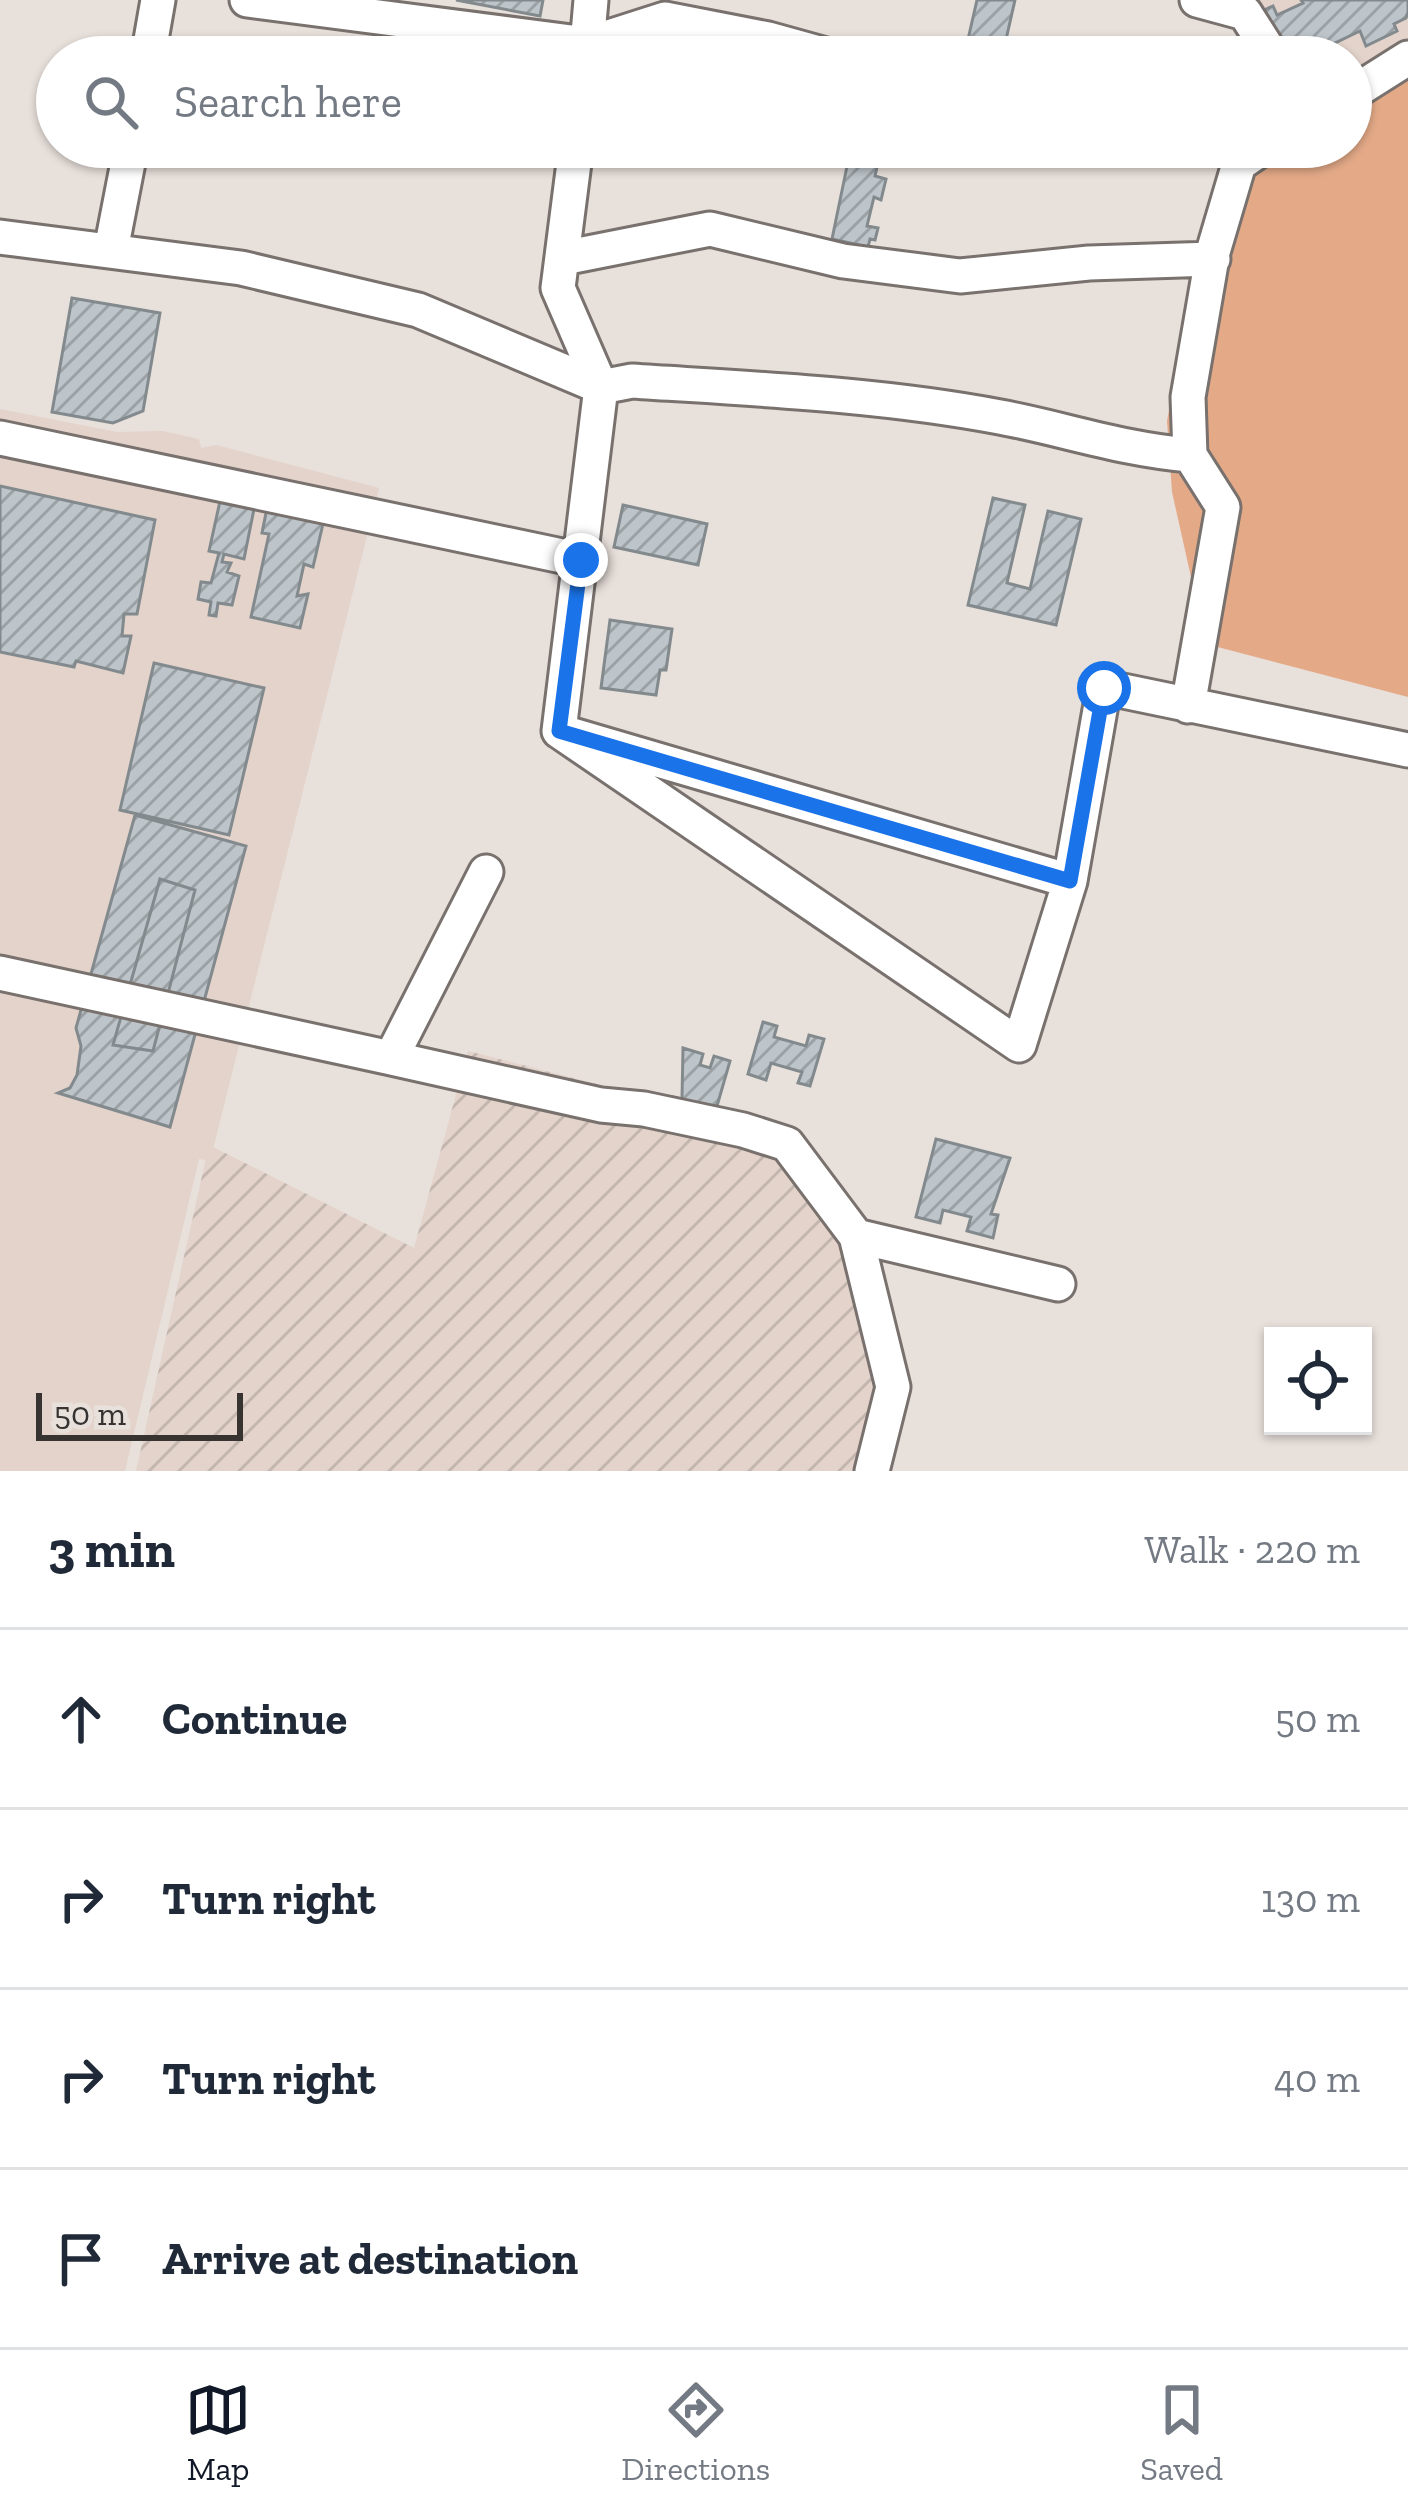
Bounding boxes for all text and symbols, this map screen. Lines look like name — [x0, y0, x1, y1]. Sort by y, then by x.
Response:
search box — [36, 36, 1372, 168]
icon: search — [78, 69, 144, 135]
text: Search here — [174, 75, 402, 129]
route end — [554, 533, 608, 587]
route start — [1077, 661, 1131, 715]
map controls — [1264, 1327, 1372, 1435]
button: locate — [1264, 1327, 1372, 1435]
scale bar — [36, 1387, 243, 1440]
text: 50 m — [54, 1394, 126, 1433]
text: 3 min — [48, 1519, 175, 1580]
text: Walk · 220 m — [1144, 1526, 1360, 1573]
icon: ahead — [48, 1686, 114, 1752]
text: Continue — [162, 1692, 347, 1746]
text: 50 m — [1275, 1695, 1360, 1742]
icon: right — [48, 1866, 114, 1932]
text: Turn right — [162, 1872, 375, 1926]
text: 130 m — [1261, 1875, 1360, 1922]
icon: right — [48, 2046, 114, 2112]
text: Turn right — [162, 2052, 375, 2106]
text: 40 m — [1274, 2055, 1360, 2102]
icon: arrive — [48, 2226, 114, 2292]
text: Arrive at destination — [162, 2232, 578, 2286]
tab: Map — [185, 2377, 251, 2488]
tab: Directions — [621, 2377, 770, 2488]
tab: Saved — [1140, 2377, 1223, 2488]

